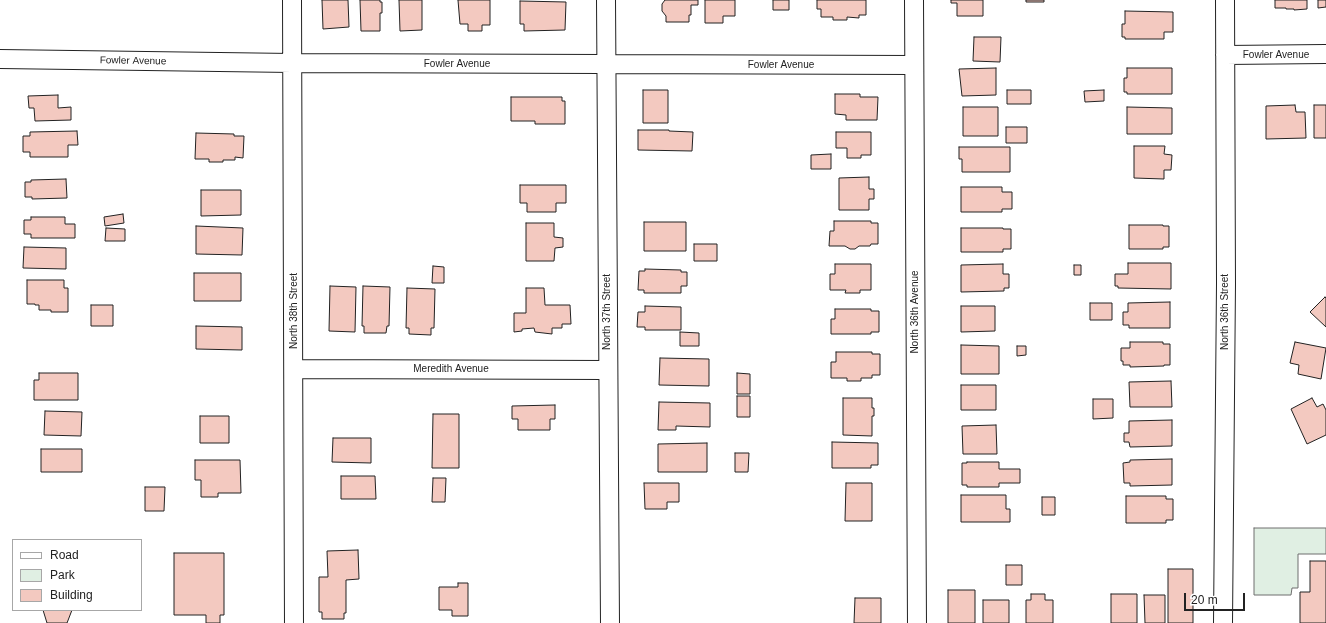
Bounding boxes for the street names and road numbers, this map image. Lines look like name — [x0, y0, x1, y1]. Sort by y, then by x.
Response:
street label: Fowler Avenue — [1243, 49, 1309, 61]
street label: Fowler Avenue — [100, 54, 166, 68]
street label: Fowler Avenue — [424, 58, 490, 70]
street label: Fowler Avenue — [748, 59, 814, 71]
street label: North 36th Avenue — [909, 270, 921, 354]
street label: North 38th Street — [288, 273, 300, 349]
street label: North 37th Street — [601, 274, 613, 350]
street label: North 36th Street — [1219, 274, 1231, 350]
street label: Meredith Avenue — [413, 363, 489, 375]

